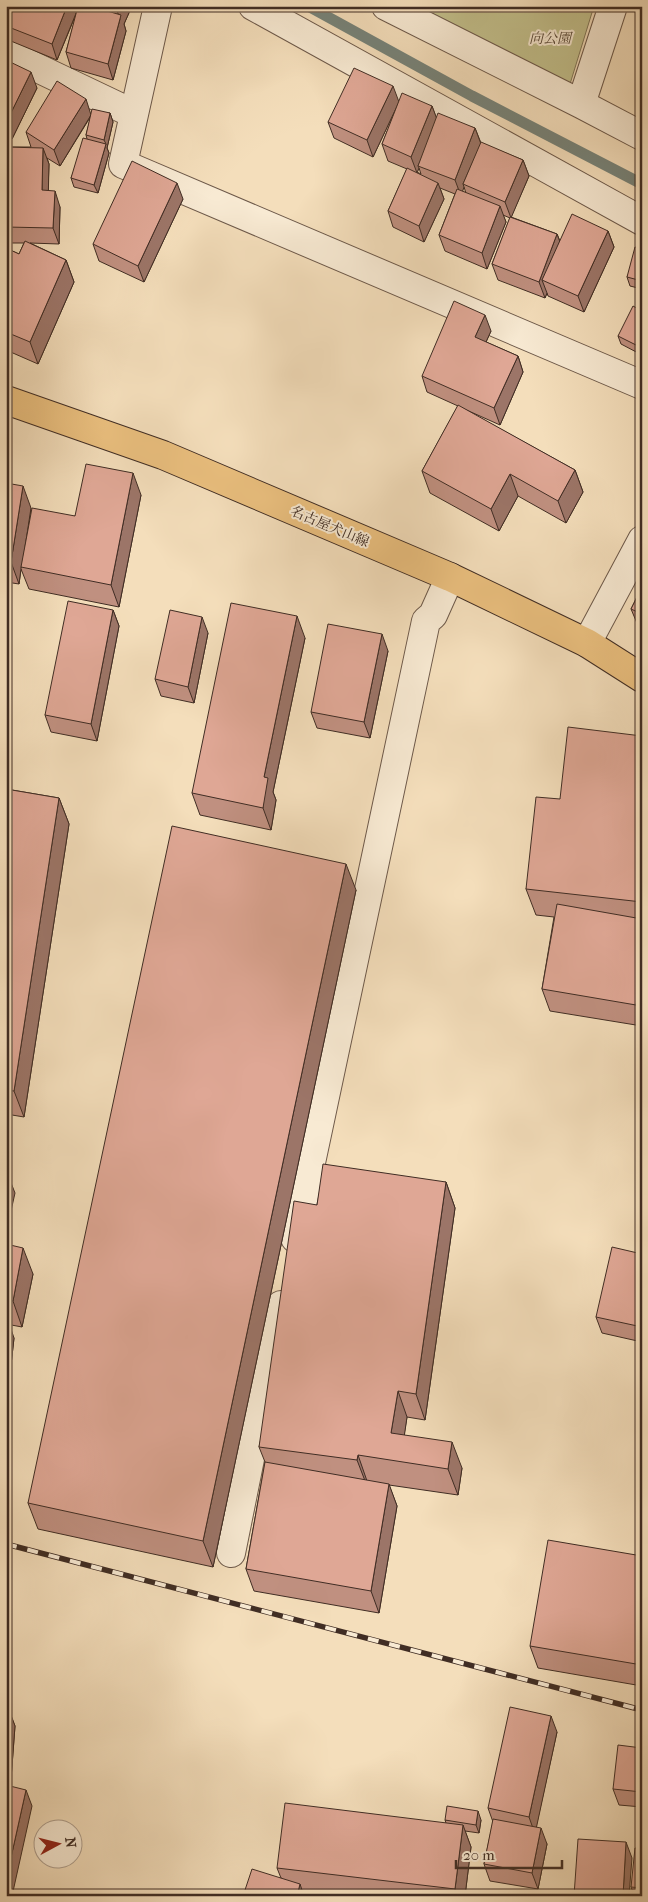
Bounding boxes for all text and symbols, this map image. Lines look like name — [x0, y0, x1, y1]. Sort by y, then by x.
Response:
park label: 向公園 — [529, 30, 573, 47]
street label: 名古屋犬山線 — [288, 502, 372, 551]
north arrow — [32, 1820, 82, 1870]
text: N — [61, 1836, 80, 1849]
scale bar — [456, 1837, 562, 1869]
text: 20 m — [463, 1846, 495, 1864]

